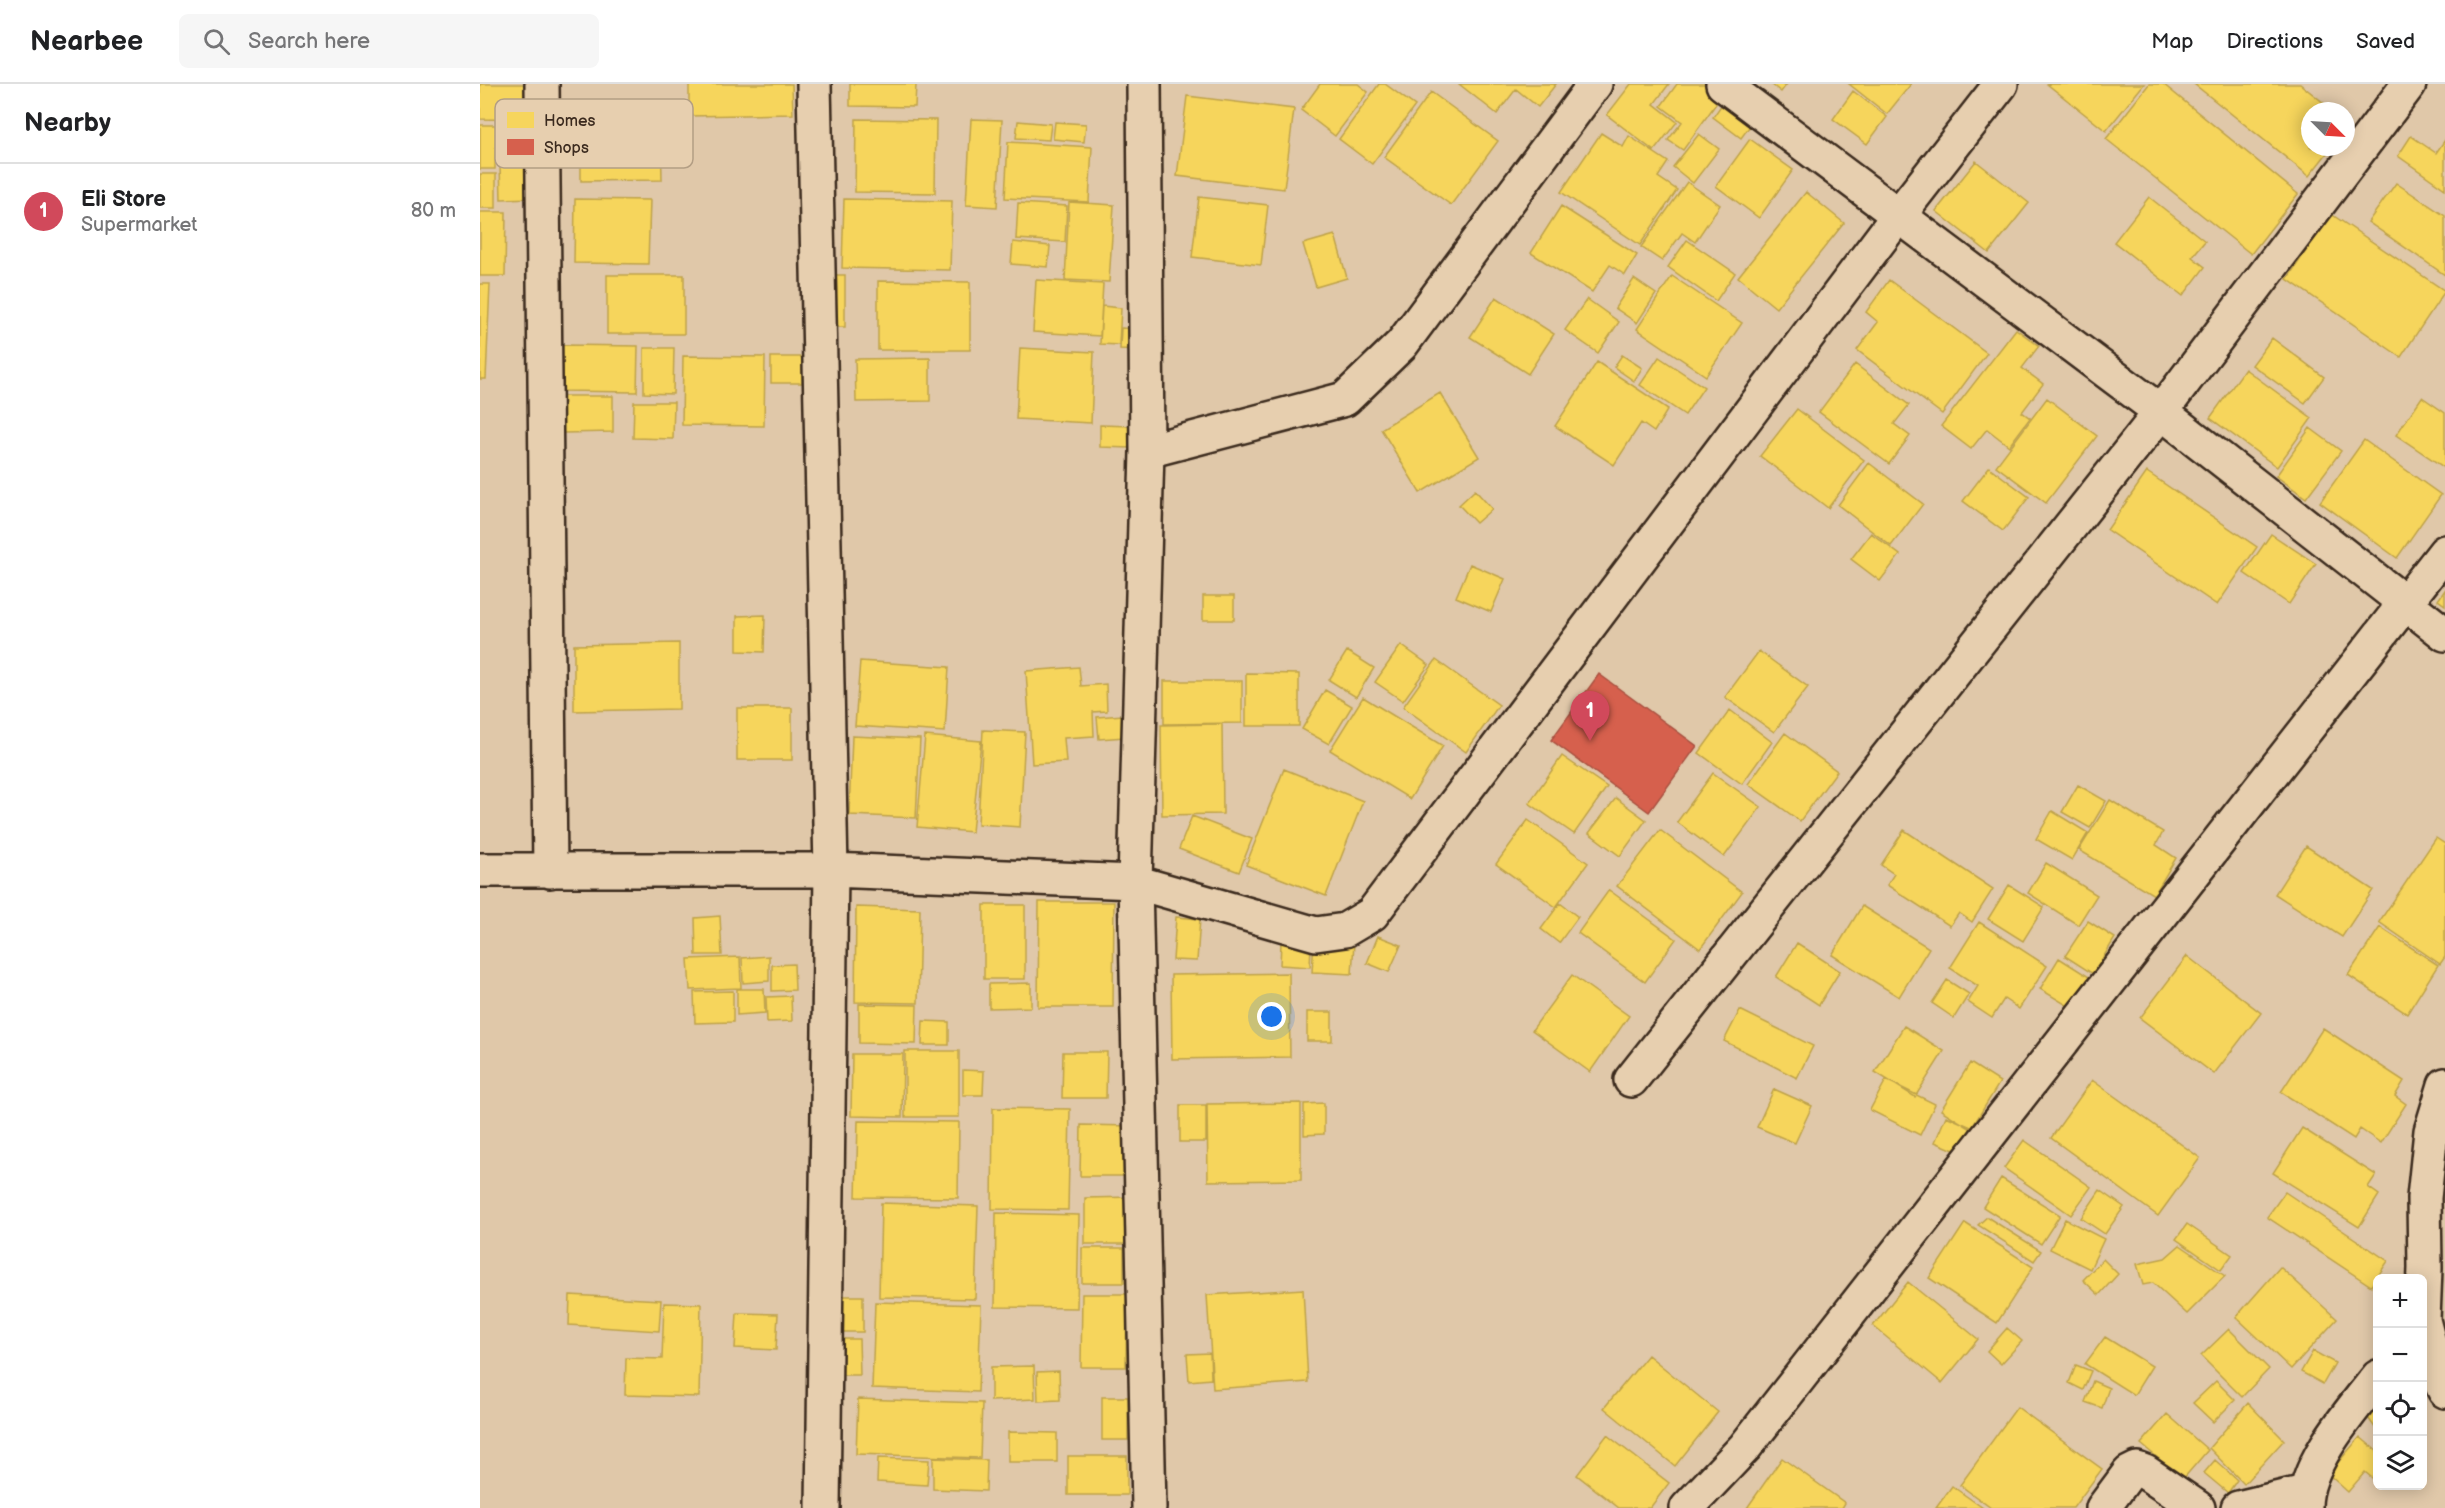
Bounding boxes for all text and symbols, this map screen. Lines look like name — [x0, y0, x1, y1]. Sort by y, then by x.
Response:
search box — [179, 14, 599, 68]
text: Nearbee — [30, 25, 143, 58]
icon: search — [200, 25, 233, 58]
text: Search here — [248, 28, 370, 55]
text: Map — [2151, 29, 2194, 54]
text: Directions — [2227, 29, 2323, 54]
text: Saved — [2356, 29, 2415, 54]
legend — [495, 99, 693, 168]
north arrow — [2301, 102, 2355, 156]
text: Nearby — [24, 108, 111, 139]
text: Homes — [544, 112, 596, 131]
text: Shops — [544, 139, 589, 158]
text: Eli Store — [81, 186, 166, 213]
text: 1 — [39, 199, 48, 223]
text: 80 m — [411, 199, 456, 223]
text: Supermarket — [81, 213, 197, 237]
pin: 1 — [1570, 692, 1610, 741]
your location — [1257, 1002, 1286, 1031]
map controls — [2373, 1274, 2427, 1490]
button: + — [2373, 1274, 2427, 1328]
button: − — [2373, 1328, 2427, 1382]
button: locate — [2373, 1382, 2427, 1436]
button: layers — [2373, 1436, 2427, 1490]

